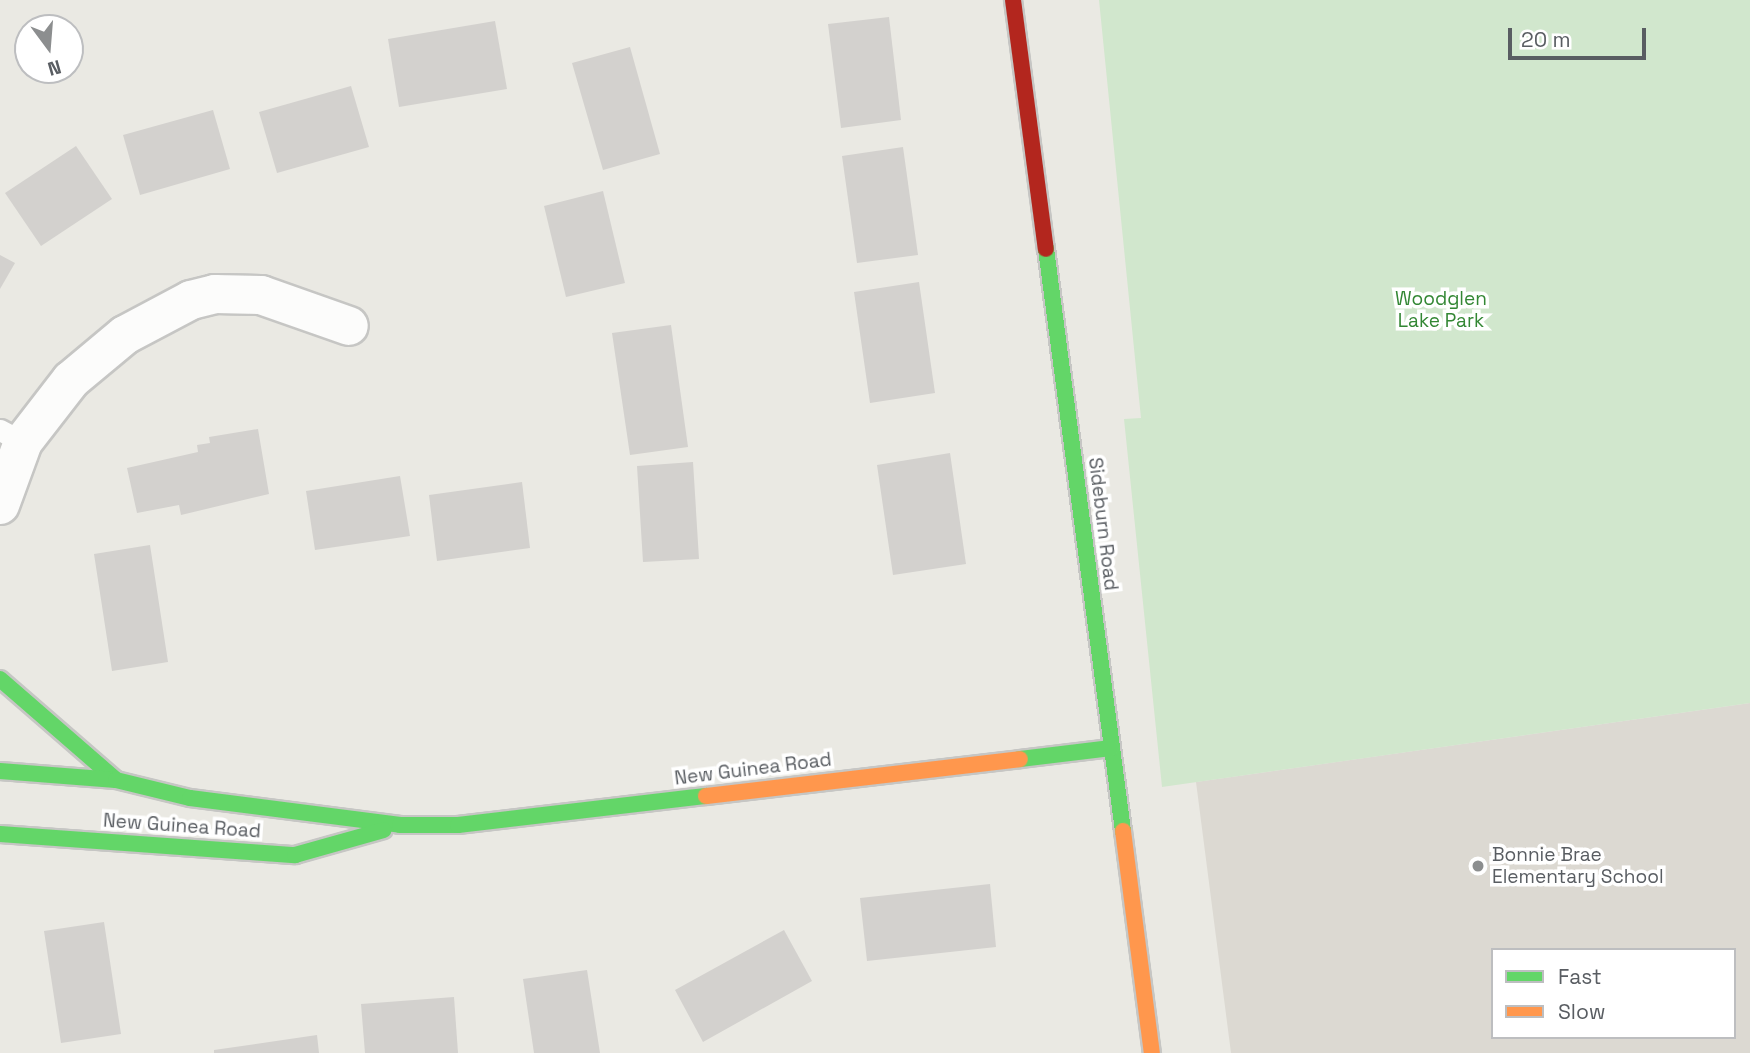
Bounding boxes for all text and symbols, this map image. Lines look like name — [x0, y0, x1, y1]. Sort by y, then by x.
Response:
north arrow — [14, 14, 84, 84]
scale bar — [1512, 14, 1650, 58]
text: 20 m — [1521, 26, 1571, 53]
text: N — [45, 54, 64, 82]
park label: Woodglen Lake Park — [1395, 288, 1487, 332]
street label: Sideburn Road — [1084, 456, 1122, 592]
street label: New Guinea Road — [673, 748, 833, 790]
street label: New Guinea Road — [102, 809, 262, 843]
place label: Bonnie Brae Elementary School — [1492, 844, 1664, 888]
marker: Bonnie Brae Elementary School — [1470, 858, 1486, 874]
legend — [1491, 948, 1736, 1039]
text: Fast — [1558, 963, 1602, 990]
text: Slow — [1558, 998, 1606, 1025]

